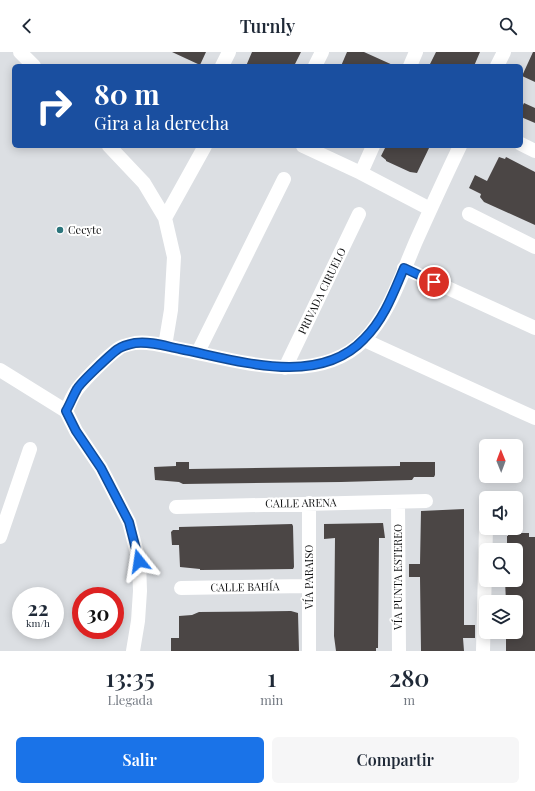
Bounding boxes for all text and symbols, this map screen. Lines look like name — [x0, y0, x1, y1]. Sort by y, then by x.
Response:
text: Turnly — [240, 14, 295, 38]
icon: back — [16, 15, 38, 37]
icon: search — [497, 15, 519, 37]
text: 80 m — [94, 75, 160, 112]
icon: right — [28, 80, 80, 132]
text: Gira a la derecha — [94, 111, 229, 135]
place label: Cecyte — [68, 222, 102, 237]
marker: Cecyte — [55, 225, 65, 235]
street label: PRIVADA CIRUELO — [294, 245, 349, 337]
pin — [417, 265, 451, 299]
icon: arrive — [423, 271, 445, 293]
north arrow — [479, 439, 523, 483]
map controls — [479, 439, 523, 639]
button: sound — [479, 491, 523, 535]
street label: CALLE ARENA — [265, 494, 337, 511]
street label: VÍA PUNTA ESTEREO — [390, 524, 405, 631]
position arrow — [118, 540, 160, 582]
button: search — [479, 543, 523, 587]
street label: VÍA PARAISO — [301, 545, 316, 610]
street label: CALLE BAHÍA — [210, 578, 280, 595]
speed limit sign: 30 — [72, 587, 124, 639]
text: 22 — [28, 594, 48, 621]
button: layers — [479, 595, 523, 639]
text: km/h — [26, 616, 50, 630]
text: 13:35 — [106, 661, 155, 693]
text: 1 — [267, 661, 276, 693]
text: 280 — [389, 661, 429, 693]
text: Llegada — [108, 691, 153, 708]
text: min — [260, 691, 283, 708]
text: m — [403, 691, 415, 708]
button: Salir — [16, 737, 264, 783]
button: Compartir — [272, 737, 519, 783]

